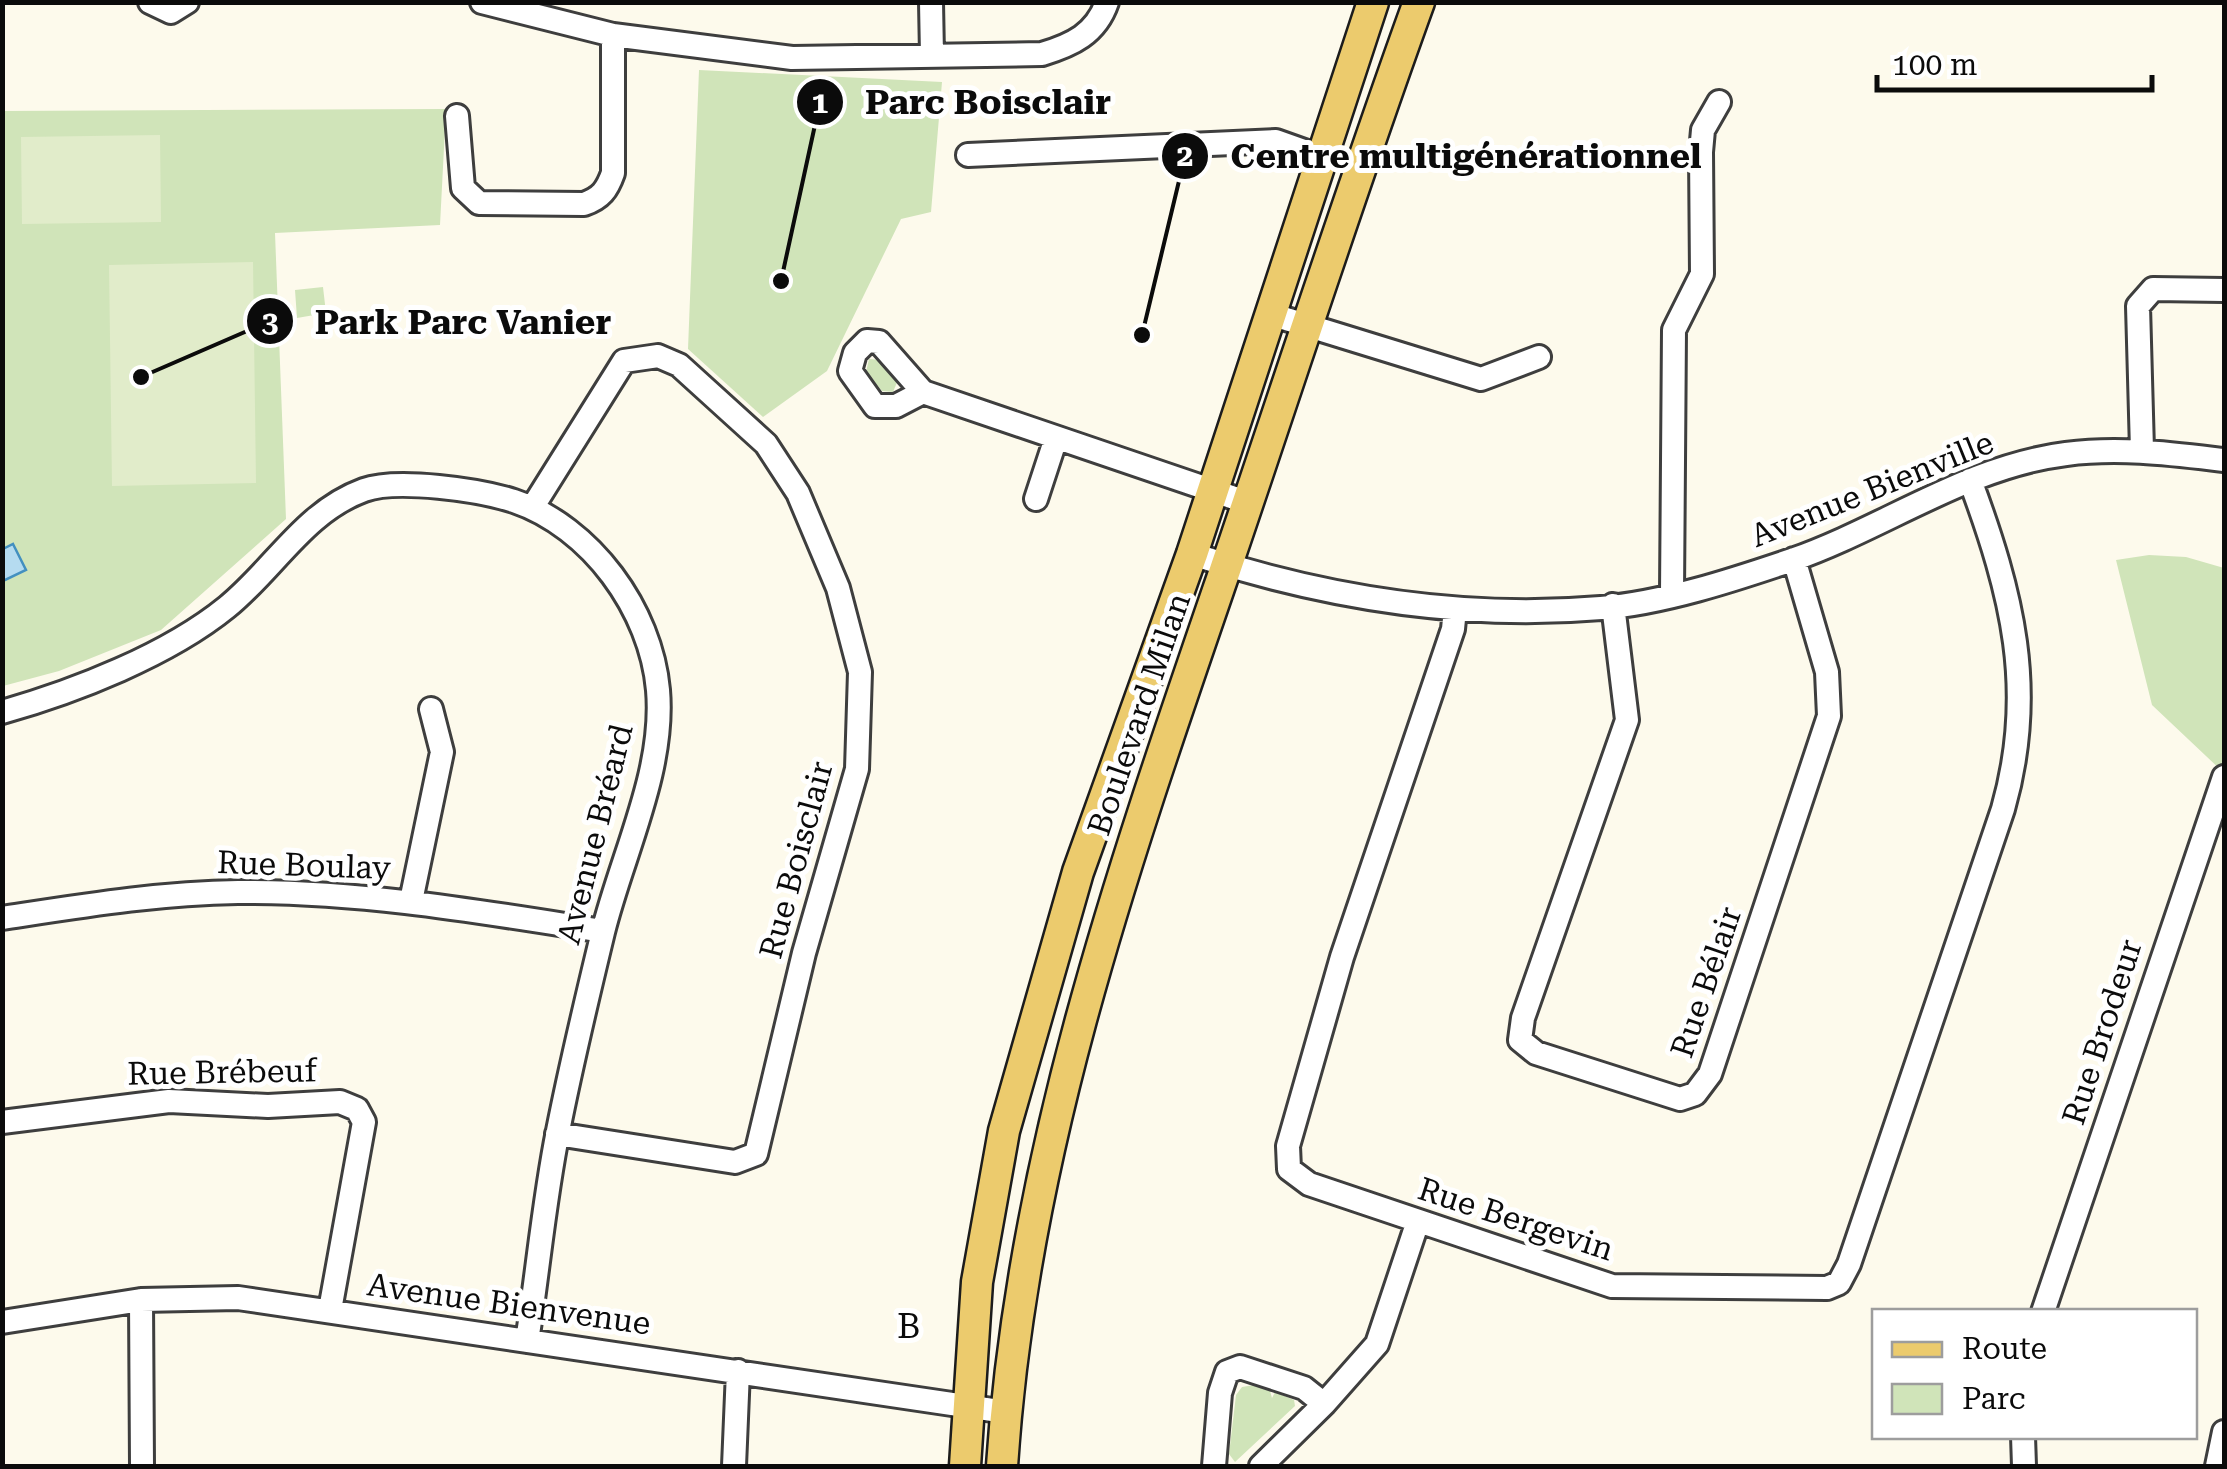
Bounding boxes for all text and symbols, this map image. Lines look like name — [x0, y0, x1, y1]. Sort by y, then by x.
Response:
scale bar — [1877, 30, 2152, 92]
text: 100 m — [1892, 47, 1977, 82]
callout: Parc Boisclair — [795, 70, 1131, 135]
text: Parc Boisclair — [865, 82, 1111, 123]
text: 1 — [812, 85, 829, 120]
callout: Centre multigénérationnel — [1160, 123, 1721, 188]
text: Centre multigénérationnel — [1231, 136, 1701, 177]
text: 2 — [1177, 138, 1193, 173]
callout: Park Parc Vanier — [245, 289, 631, 354]
text: Park Parc Vanier — [315, 302, 611, 343]
text: 3 — [262, 304, 279, 339]
street label: Avenue Bienville — [1745, 423, 1999, 555]
street label: Boulevard Milan — [1080, 588, 1198, 840]
street label: Avenue Bréard — [549, 720, 641, 948]
street label: Rue Boisclair — [751, 757, 841, 963]
street label: Rue Boulay — [217, 843, 392, 887]
street label: Rue Bélair — [1663, 902, 1749, 1062]
street label: Rue Brodeur — [2054, 935, 2150, 1129]
street label: Rue Brébeuf — [127, 1051, 319, 1093]
street label: Rue Bergevin — [1414, 1170, 1618, 1268]
street label: Avenue Bienvenue — [365, 1265, 653, 1343]
district label: B — [897, 1306, 923, 1347]
legend — [1872, 1309, 2197, 1439]
text: Route — [1962, 1331, 2047, 1366]
text: Parc — [1962, 1381, 2026, 1416]

